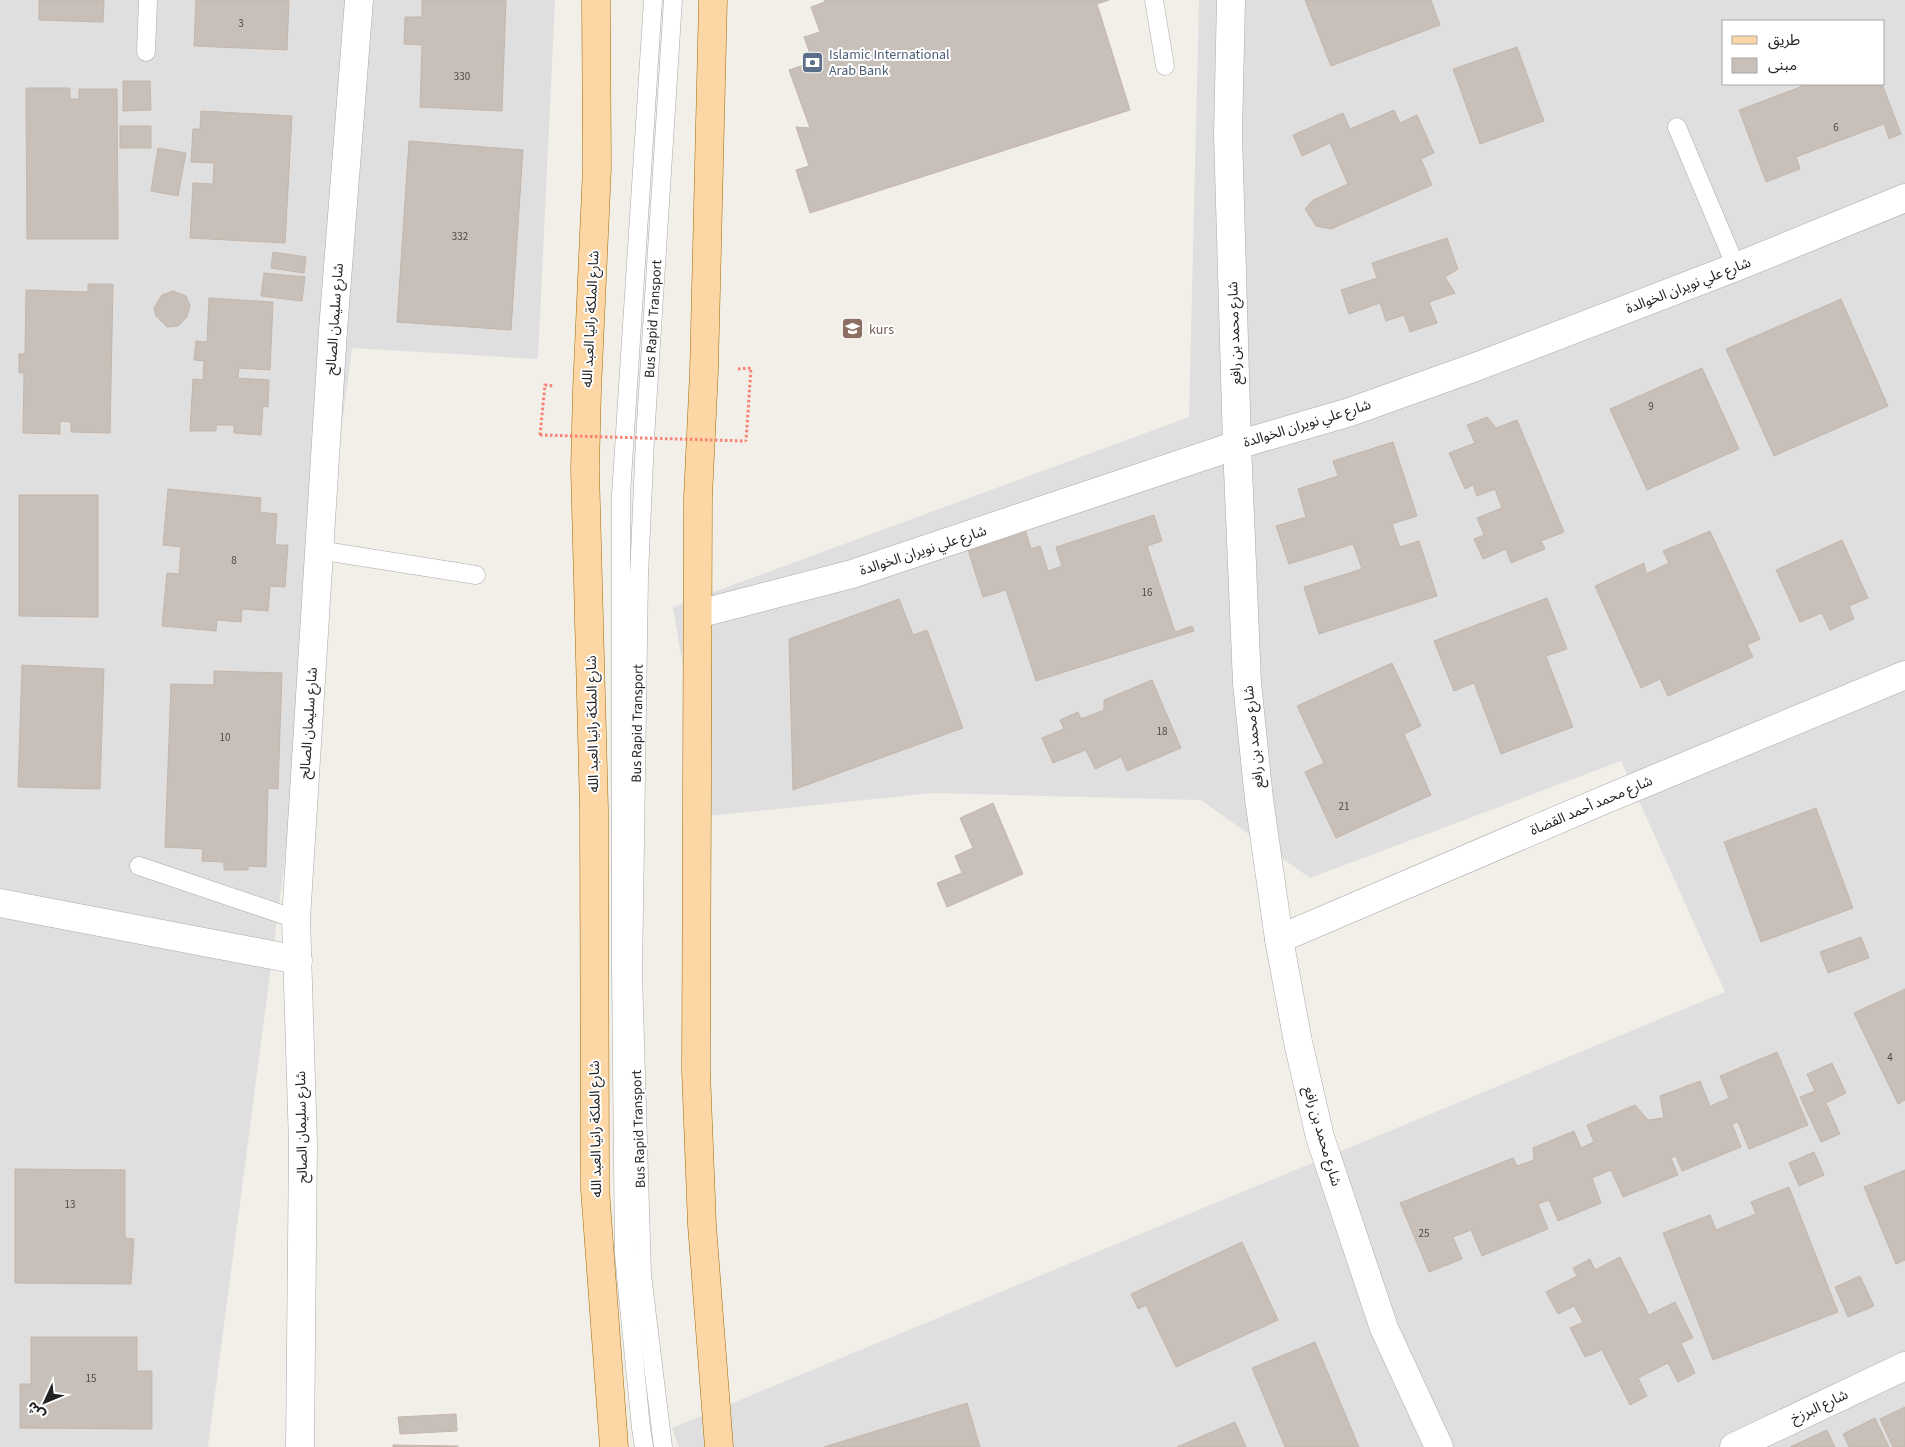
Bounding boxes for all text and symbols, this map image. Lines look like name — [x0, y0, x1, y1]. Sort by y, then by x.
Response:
house number: 3 — [238, 16, 244, 31]
legend — [1722, 20, 1885, 85]
text: طريق — [1768, 30, 1800, 51]
place label: Islamic International Arab Bank — [829, 45, 950, 81]
bank icon: Islamic International Arab Bank — [801, 50, 825, 74]
text: مبنى — [1768, 55, 1797, 76]
house number: 330 — [454, 69, 470, 84]
house number: 6 — [1833, 120, 1839, 135]
house number: 332 — [452, 229, 468, 244]
street label: شارع الملكة رانيا العبد الله — [577, 250, 605, 388]
street label: شارع علي نويران الخوالدة — [1623, 253, 1754, 319]
street label: Bus Rapid Transport — [640, 259, 667, 379]
street label: شارع سليمان الصالح — [321, 262, 349, 376]
street label: شارع محمد بن رافع — [1223, 281, 1247, 385]
school or university icon: kurs — [841, 317, 865, 341]
place label: kurs — [869, 320, 894, 340]
street label: شارع علي نويران الخوالدة — [1241, 395, 1374, 453]
house number: 9 — [1648, 399, 1654, 414]
street label: شارع علي نويران الخوالدة — [857, 521, 990, 581]
house number: 8 — [231, 553, 237, 568]
house number: 16 — [1142, 585, 1153, 600]
street label: شارع الملكة رانيا العبد الله — [582, 655, 604, 793]
street label: Bus Rapid Transport — [627, 664, 649, 783]
street label: شارع سليمان الصالح — [295, 666, 323, 780]
street label: شارع محمد بن رافع — [1239, 684, 1269, 789]
house number: 18 — [1157, 724, 1168, 739]
house number: 10 — [220, 730, 230, 745]
street label: شارع محمد أحمد القضاة — [1527, 771, 1656, 841]
house number: 21 — [1339, 799, 1349, 814]
house number: 4 — [1887, 1050, 1893, 1065]
street label: شارع الملكة رانيا العبد الله — [585, 1060, 607, 1198]
street label: Bus Rapid Transport — [627, 1069, 651, 1188]
street label: شارع سليمان الصالح — [291, 1071, 313, 1183]
street label: شارع محمد بن رافع — [1298, 1084, 1346, 1189]
house number: 13 — [65, 1197, 75, 1212]
house number: 25 — [1419, 1226, 1429, 1241]
house number: 15 — [86, 1371, 96, 1386]
north arrow — [20, 1377, 70, 1427]
street label: شارع البرزخ — [1787, 1385, 1852, 1429]
text: ش — [23, 1396, 50, 1424]

